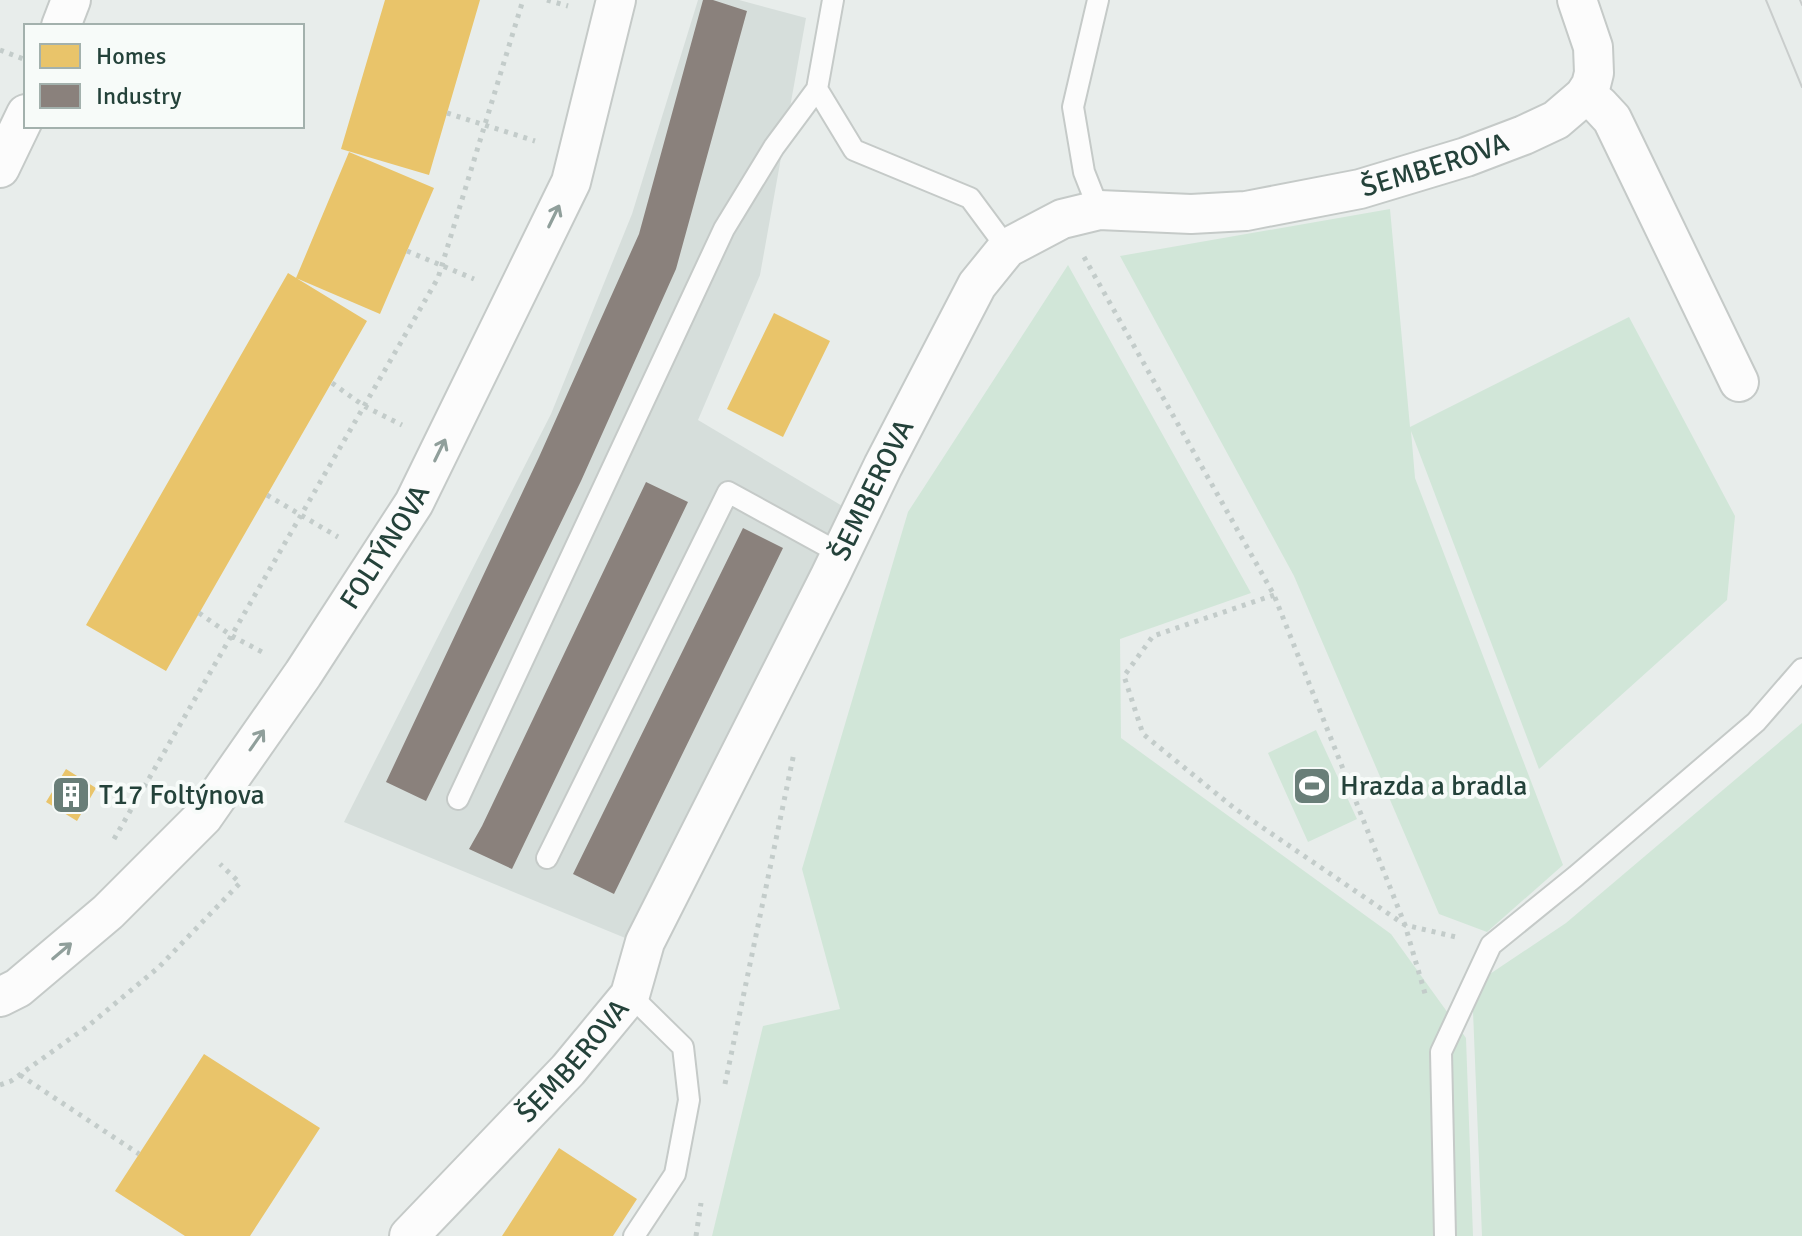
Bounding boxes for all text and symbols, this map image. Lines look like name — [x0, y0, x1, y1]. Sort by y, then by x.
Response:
legend — [24, 24, 304, 128]
text: Homes — [96, 41, 166, 71]
text: Industry — [96, 81, 182, 111]
street label: ŠEMBEROVA — [1357, 125, 1513, 205]
one-way arrow — [547, 205, 562, 229]
street label: ŠEMBEROVA — [823, 414, 921, 566]
one-way arrow — [433, 438, 448, 462]
street label: FOLTÝNOVA — [333, 479, 437, 616]
one-way arrow — [249, 730, 265, 752]
sports icon: Hrazda a bradla — [1291, 765, 1333, 807]
place label: Hrazda a bradla — [1340, 769, 1527, 803]
building icon: T17 Foltýnova — [50, 774, 92, 816]
place label: T17 Foltýnova — [99, 778, 265, 812]
one-way arrow — [52, 942, 72, 960]
street label: ŠEMBEROVA — [510, 992, 636, 1130]

